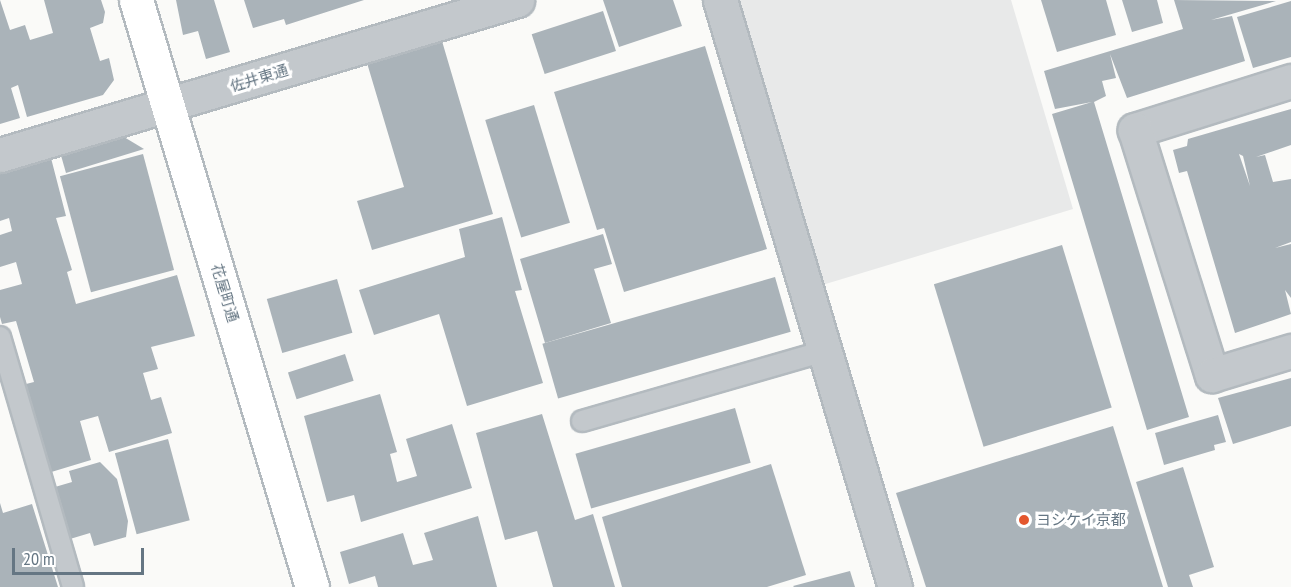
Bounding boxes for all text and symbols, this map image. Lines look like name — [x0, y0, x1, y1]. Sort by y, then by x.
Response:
street label: 佐井東通 — [228, 61, 290, 95]
street label: 花屋町通 — [208, 262, 242, 324]
place label: ヨシケイ京都 — [1036, 511, 1126, 529]
marker: ヨシケイ京都 — [1017, 513, 1031, 527]
scale bar — [15, 536, 147, 574]
text: 20 m — [23, 547, 55, 570]

